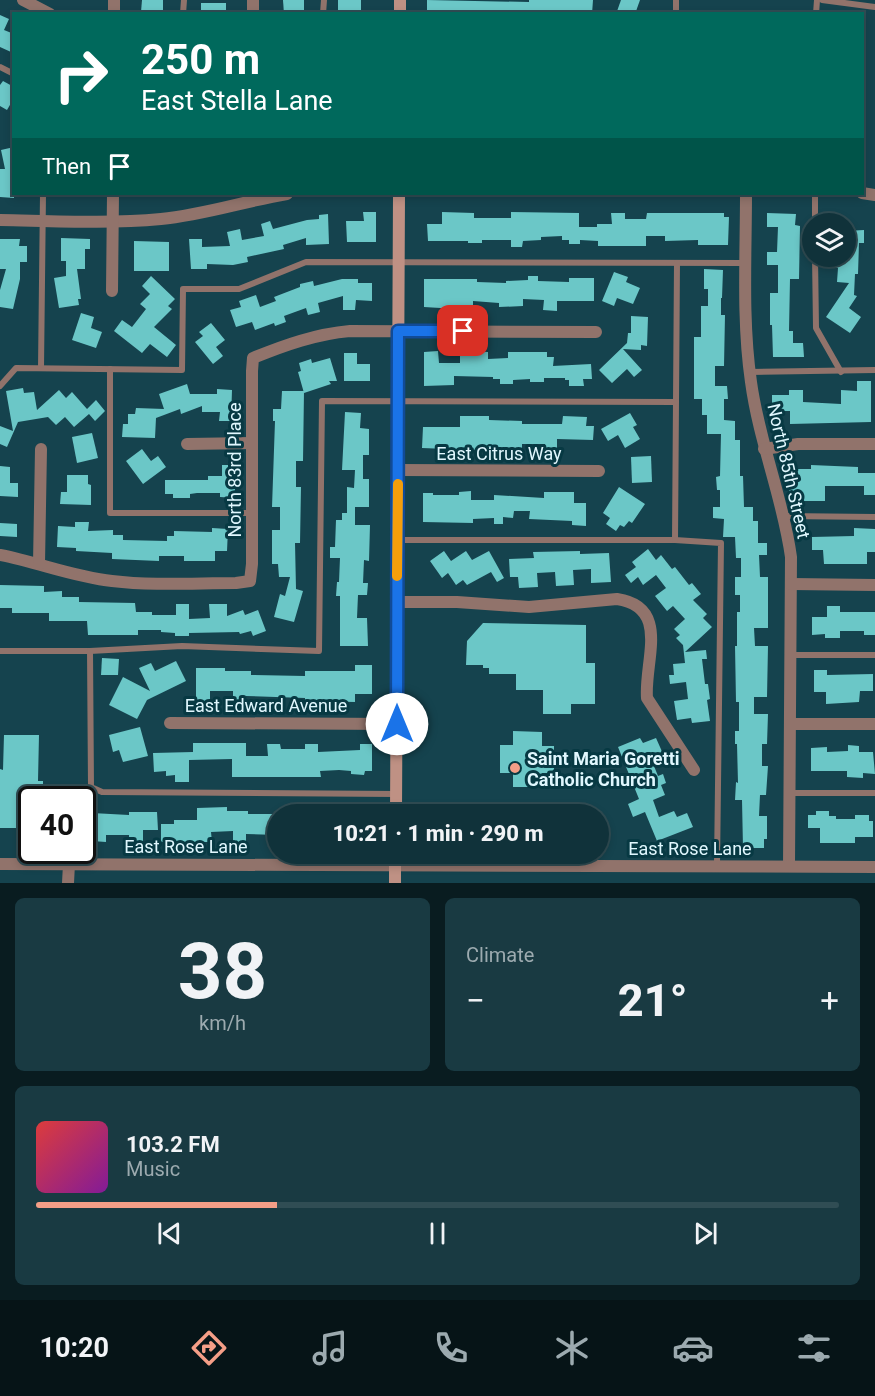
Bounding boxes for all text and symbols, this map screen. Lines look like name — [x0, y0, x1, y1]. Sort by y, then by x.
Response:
text: 250 m — [141, 35, 260, 84]
icon: right — [42, 36, 120, 114]
text: East Stella Lane — [141, 85, 333, 117]
icon: arrive — [103, 150, 136, 183]
text: Then — [42, 154, 91, 179]
map controls — [802, 213, 856, 267]
button: layers — [802, 213, 856, 267]
pin — [437, 305, 488, 356]
icon: arrive — [446, 314, 479, 347]
street label: North 85th Street — [763, 401, 815, 541]
street label: North 83rd Place — [224, 402, 245, 538]
street label: East Citrus Way — [436, 443, 562, 464]
position arrow — [365, 692, 429, 756]
street label: East Edward Avenue — [185, 695, 347, 716]
place label: Saint Maria Goretti Catholic Church — [527, 748, 680, 790]
marker: Saint Maria Goretti Catholic Church — [508, 761, 522, 775]
speed limit sign: 40 — [18, 786, 96, 864]
text: 10:21 · 1 min · 290 m — [333, 821, 543, 846]
street label: East Rose Lane — [124, 836, 248, 857]
street label: East Rose Lane — [628, 838, 752, 859]
text: 38 — [178, 926, 267, 1017]
text: Climate — [466, 943, 534, 967]
text: 21° — [618, 974, 687, 1027]
text: − — [466, 981, 485, 1020]
text: + — [820, 981, 839, 1020]
text: km/h — [199, 1011, 246, 1035]
text: 103.2 FM — [126, 1132, 220, 1157]
text: Music — [126, 1157, 180, 1181]
icon: previous — [153, 1217, 186, 1250]
icon: pause — [421, 1217, 454, 1250]
icon: next — [689, 1217, 722, 1250]
icon: directions — [188, 1327, 230, 1369]
icon: music — [309, 1327, 351, 1369]
icon: phone — [430, 1327, 472, 1369]
icon: climate — [551, 1327, 593, 1369]
icon: car — [672, 1327, 714, 1369]
icon: filters — [793, 1327, 835, 1369]
text: 10:20 — [40, 1332, 109, 1364]

